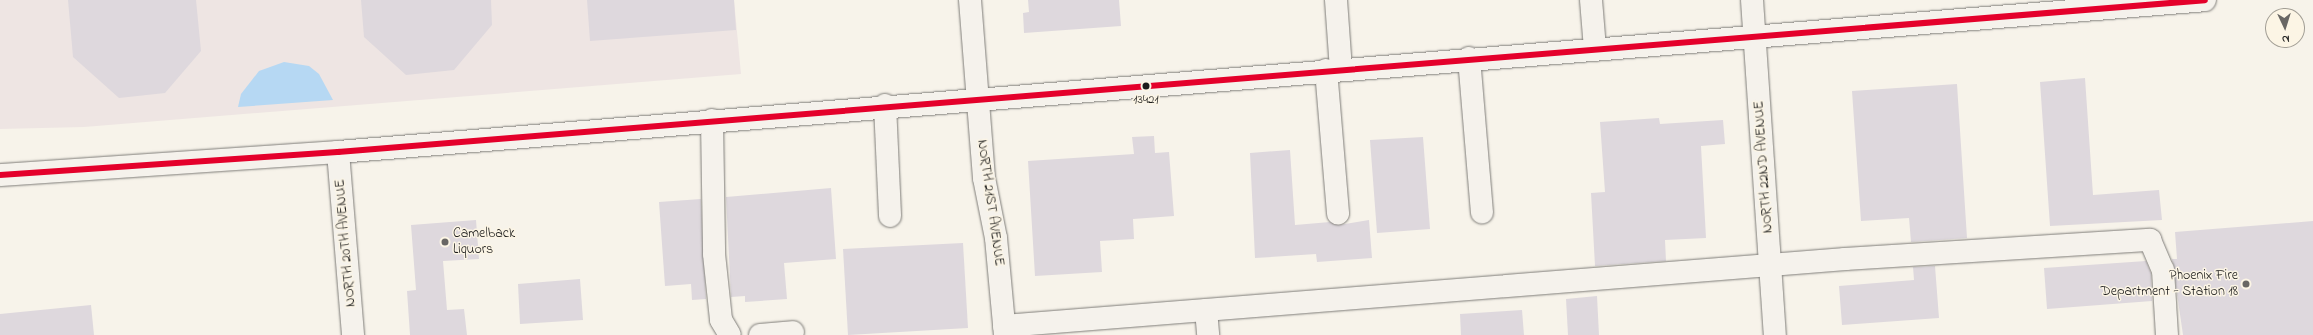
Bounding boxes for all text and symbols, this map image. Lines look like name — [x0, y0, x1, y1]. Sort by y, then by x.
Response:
north arrow — [2265, 8, 2305, 48]
text: N — [2281, 31, 2290, 47]
marker: 13421 — [1141, 81, 1151, 91]
place label: 13421 — [1133, 92, 1159, 108]
street label: NORTH 22ND AVENUE — [1751, 100, 1777, 234]
street label: NORTH 21ST AVENUE — [973, 139, 1007, 267]
street label: NORTH 20TH AVENUE — [332, 178, 360, 308]
place label: Camelback Liquors — [453, 226, 515, 258]
marker: Camelback Liquors — [440, 237, 450, 247]
place label: Phoenix Fire Department - Station 18 — [2100, 268, 2238, 300]
marker: Phoenix Fire Department - Station 18 — [2241, 279, 2251, 289]

